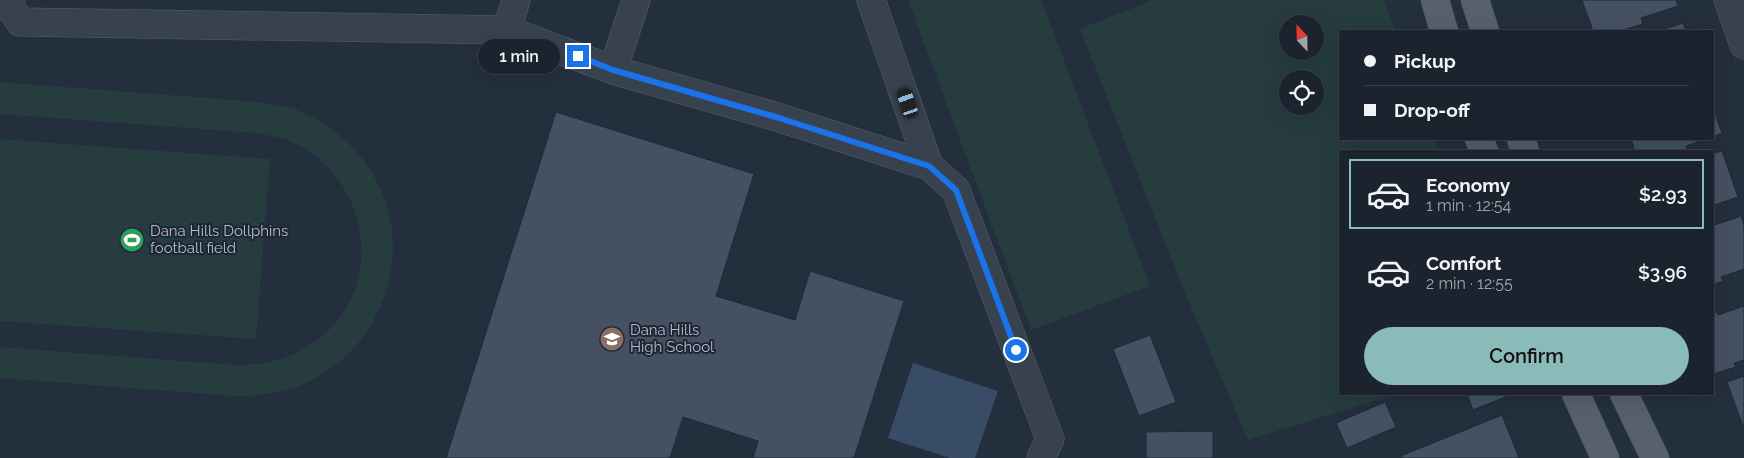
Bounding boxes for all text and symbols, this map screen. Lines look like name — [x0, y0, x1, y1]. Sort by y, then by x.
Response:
north arrow — [1279, 15, 1324, 60]
map controls — [1279, 15, 1324, 115]
callout: 1 min — [478, 38, 560, 74]
route end — [567, 45, 589, 67]
text: 1 min — [499, 47, 539, 66]
text: Pickup — [1394, 50, 1456, 72]
button: locate — [1279, 70, 1324, 115]
car — [896, 86, 919, 120]
text: Drop-off — [1394, 99, 1470, 121]
icon: car — [1366, 172, 1411, 217]
text: Economy — [1426, 174, 1510, 196]
text: $2.93 — [1639, 183, 1687, 205]
text: 1 min · 12:54 — [1426, 196, 1511, 215]
place label: Dana Hills Dollphins football field — [150, 222, 288, 257]
sports icon: Dana Hills Dollphins football field — [119, 227, 145, 253]
icon: car — [1366, 250, 1411, 295]
text: Comfort — [1426, 252, 1501, 274]
text: $3.96 — [1638, 261, 1687, 283]
text: 2 min · 12:55 — [1426, 274, 1513, 293]
place label: Dana Hills High School — [630, 321, 715, 356]
school or university icon: Dana Hills High School — [599, 326, 625, 352]
button: Confirm — [1364, 327, 1689, 385]
route start — [1005, 339, 1027, 361]

